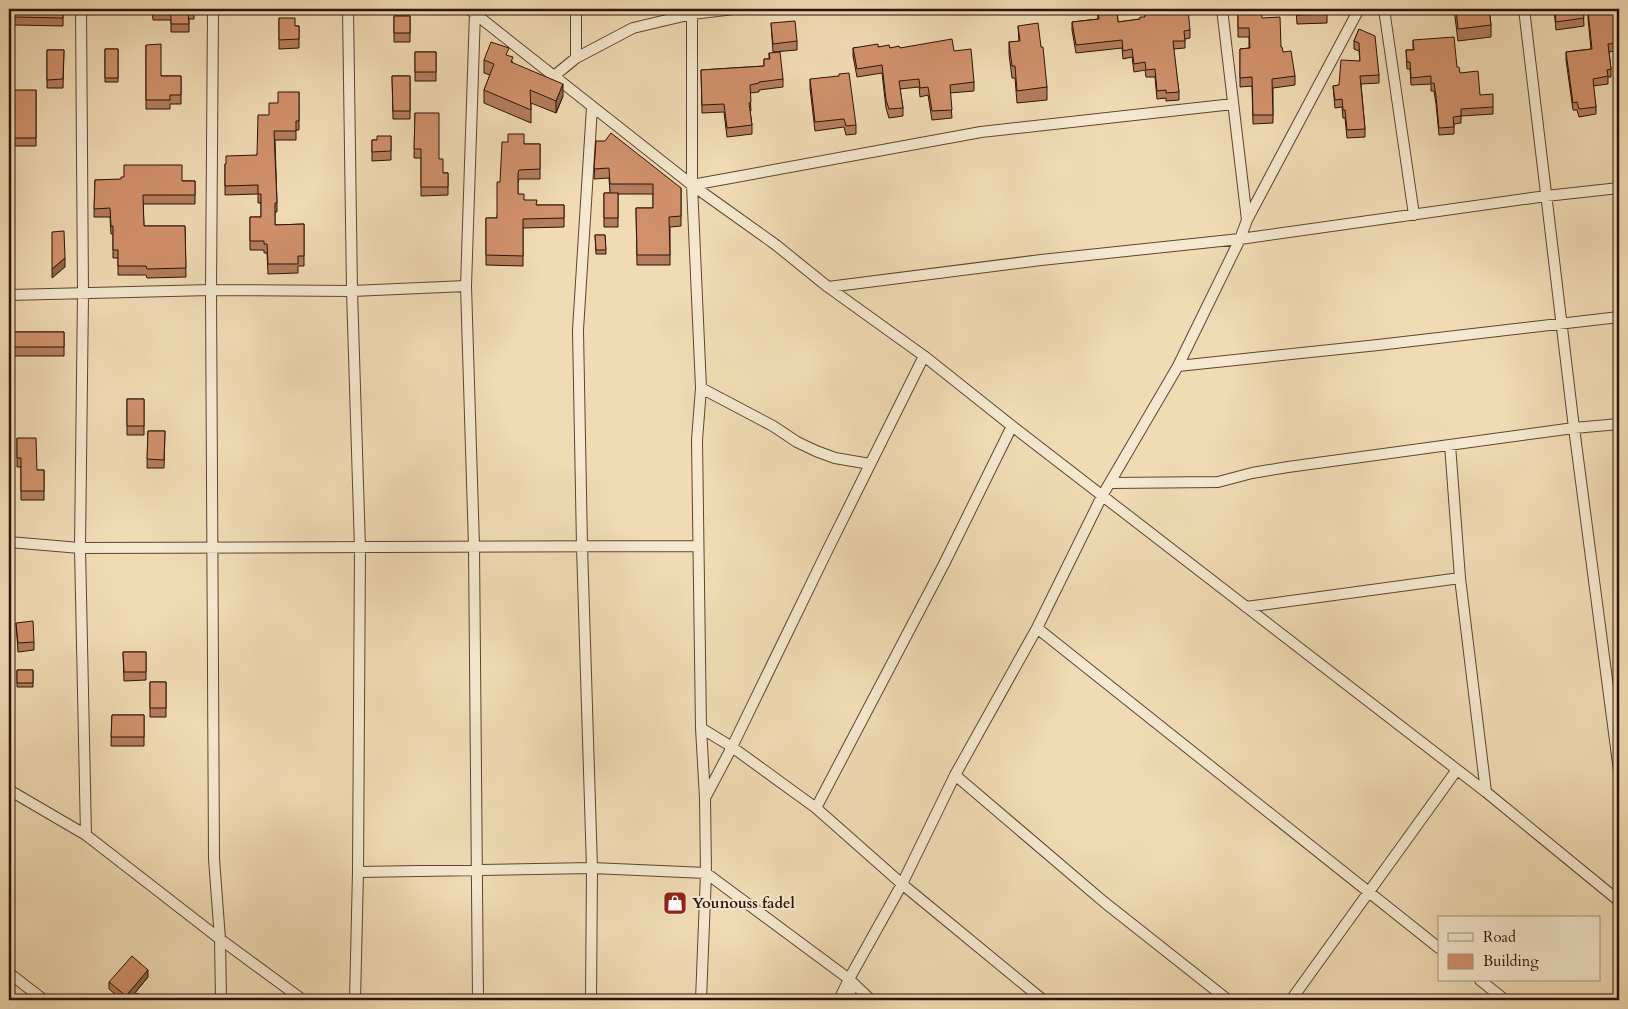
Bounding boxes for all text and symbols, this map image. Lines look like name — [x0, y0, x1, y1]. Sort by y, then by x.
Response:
shop icon: Younouss fadel — [662, 890, 688, 916]
place label: Younouss fadel — [692, 893, 795, 913]
legend — [1438, 916, 1600, 982]
text: Road — [1483, 927, 1516, 947]
text: Building — [1483, 951, 1539, 971]

